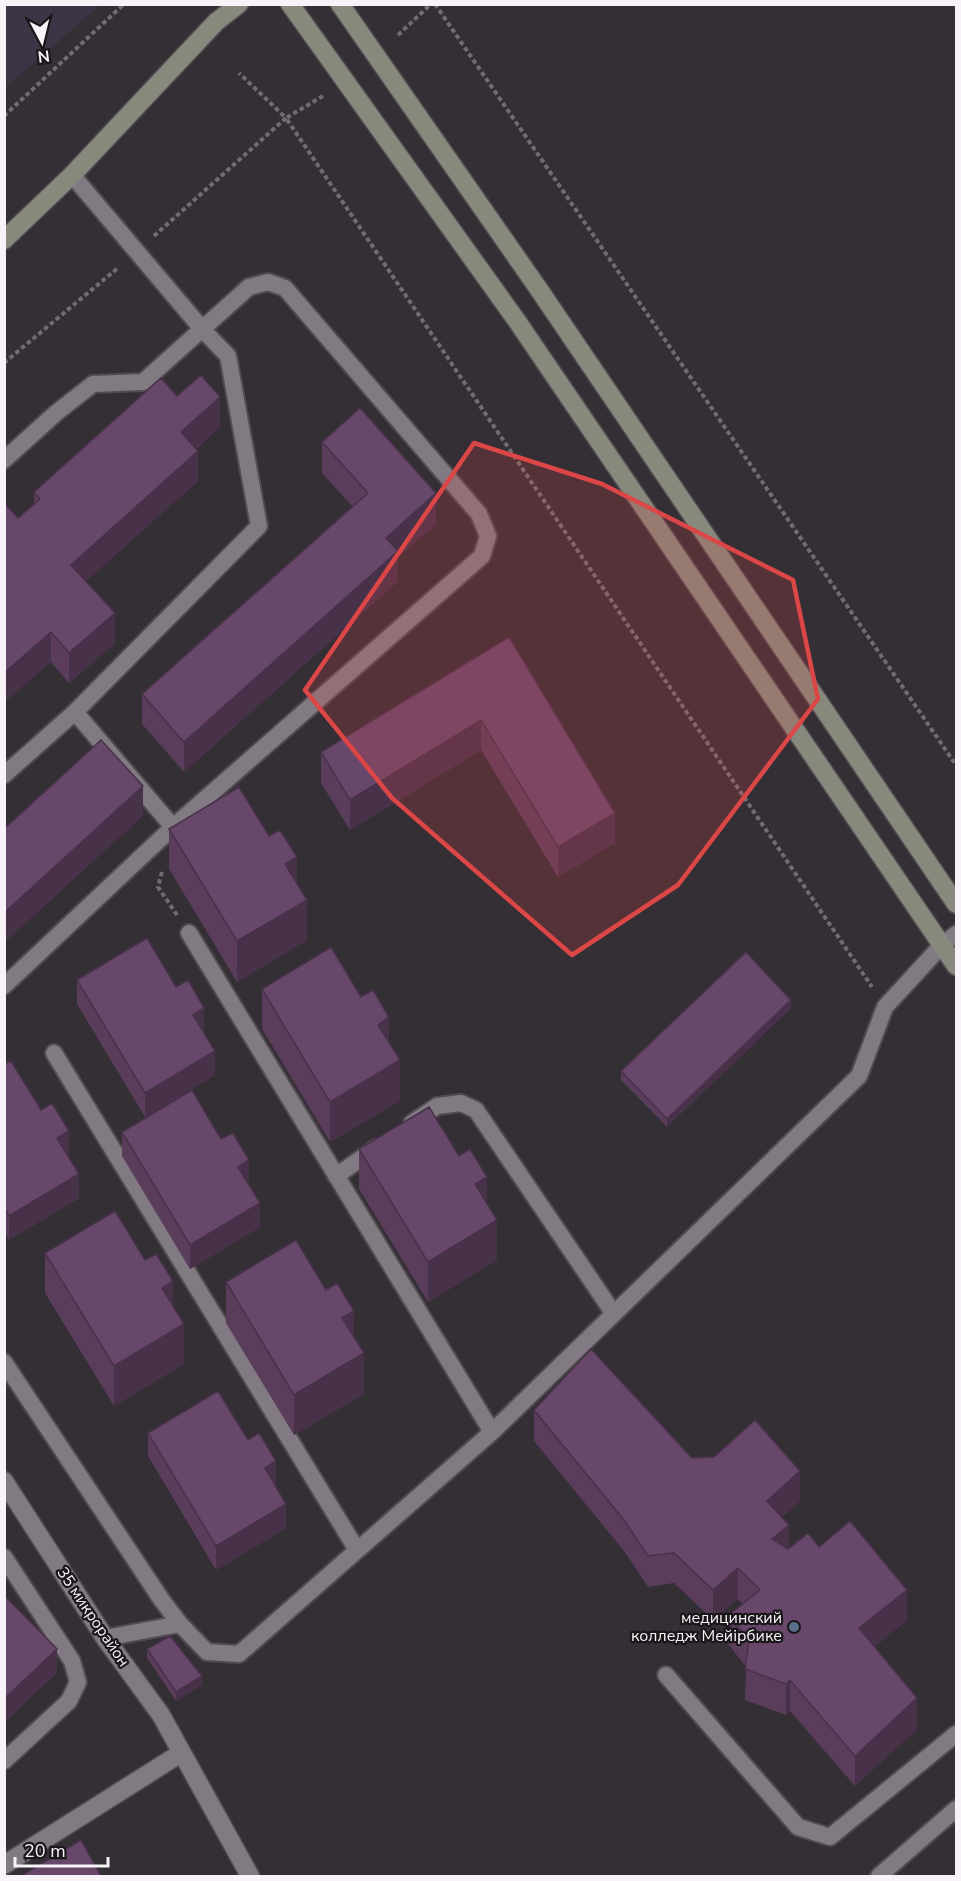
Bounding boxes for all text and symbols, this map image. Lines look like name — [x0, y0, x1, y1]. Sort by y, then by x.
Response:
north arrow — [12, 12, 72, 72]
text: N — [36, 44, 51, 68]
street label: 35 микрорайон — [51, 1563, 135, 1671]
place label: медицинский колледж Мейірбике — [631, 1607, 782, 1647]
marker: медицинский колледж Мейірбике — [787, 1620, 801, 1634]
scale bar — [15, 1830, 108, 1868]
text: 20 m — [24, 1839, 66, 1863]

